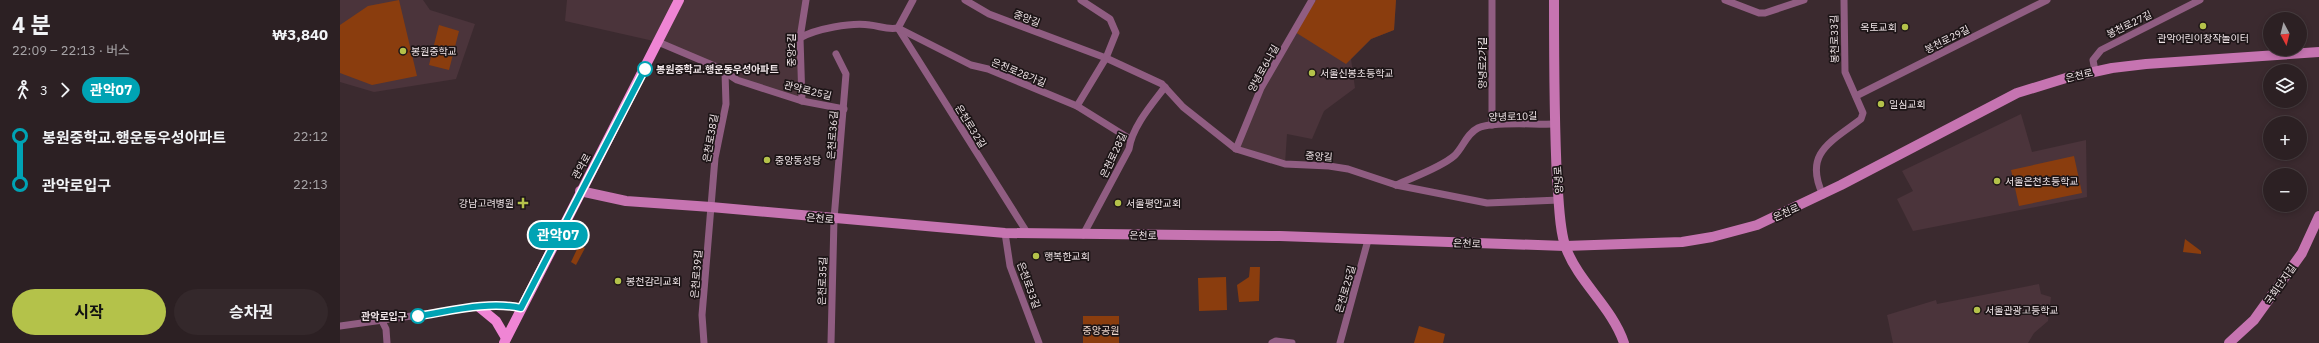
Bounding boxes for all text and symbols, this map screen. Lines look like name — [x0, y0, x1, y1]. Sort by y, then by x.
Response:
street label: 중앙길 — [1012, 7, 1042, 29]
street label: 봉천로27길 — [2104, 8, 2154, 41]
text: 4 분 — [12, 10, 51, 39]
north arrow — [2263, 12, 2307, 56]
map controls — [2263, 12, 2307, 212]
street label: 봉천로33길 — [1828, 14, 1841, 64]
place label: 옥토교회 — [1860, 21, 1897, 34]
marker: 관악어린이창작놀이터 — [2198, 21, 2208, 31]
marker: 옥토교회 — [1900, 22, 1910, 32]
street label: 봉천로29길 — [1923, 23, 1972, 56]
text: ₩3,840 — [272, 25, 328, 44]
place label: 관악어린이창작놀이터 — [2157, 32, 2249, 45]
street label: 중앙2길 — [785, 33, 798, 67]
street label: 양녕로2가길 — [1476, 37, 1489, 89]
text: 22:09 – 22:13 · 버스 — [12, 42, 130, 59]
street label: 양녕로6나길 — [1245, 42, 1282, 94]
place label: 봉원중학교 — [411, 45, 457, 58]
marker: 봉원중학교 — [398, 46, 408, 56]
street label: 은천로28가길 — [989, 56, 1048, 89]
marker: 봉원중학교.행운동우성아파트 — [637, 61, 653, 77]
place label: 봉원중학교.행운동우성아파트 — [656, 63, 779, 76]
button: layers — [2263, 64, 2307, 108]
street label: 은천로 — [2064, 66, 2094, 85]
place label: 서울신봉초등학교 — [1320, 67, 1394, 80]
marker: 서울신봉초등학교 — [1307, 68, 1317, 78]
street label: 관악로25길 — [783, 78, 833, 103]
icon: walk — [12, 79, 34, 101]
icon: forward — [54, 79, 76, 101]
text: 관악07 — [90, 81, 132, 99]
text: 3 — [40, 82, 48, 99]
place label: 일심교회 — [1889, 98, 1926, 111]
marker: 일심교회 — [1876, 99, 1886, 109]
street label: 은천로32길 — [952, 102, 989, 150]
street label: 양녕로10길 — [1488, 109, 1538, 124]
street label: 은천로36길 — [824, 110, 841, 160]
street label: 은천로38길 — [700, 113, 721, 163]
button: + — [2263, 116, 2307, 160]
text: 봉원중학교.행운동우성아파트 — [42, 128, 226, 147]
text: 22:12 — [293, 128, 328, 145]
street label: 은천로28길 — [1097, 130, 1130, 180]
street label: 중앙길 — [1305, 149, 1333, 164]
street label: 관악로 — [569, 151, 594, 181]
place label: 중앙동성당 — [775, 154, 821, 167]
marker: 중앙동성당 — [762, 155, 772, 165]
street label: 양녕로 — [1551, 166, 1566, 194]
button: − — [2263, 168, 2307, 212]
place label: 서울은천초등학교 — [2005, 175, 2079, 188]
text: 관악로입구 — [42, 176, 111, 195]
text: 22:13 — [293, 176, 328, 193]
marker: 서울은천초등학교 — [1992, 176, 2002, 186]
place label: 강남고려병원 — [459, 197, 514, 210]
marker: 강남고려병원 — [517, 197, 529, 209]
place label: 서울평안교회 — [1126, 197, 1181, 210]
marker: 서울평안교회 — [1113, 198, 1123, 208]
street label: 은천로 — [1771, 201, 1801, 224]
street label: 은천로 — [806, 211, 834, 226]
line badge: 관악07 — [530, 222, 586, 248]
text: 관악07 — [537, 226, 579, 244]
street label: 은천로 — [1129, 229, 1157, 242]
street label: 은천로 — [1453, 237, 1481, 250]
street label: 은천로39길 — [688, 249, 705, 299]
place label: 행복한교회 — [1044, 250, 1090, 263]
marker: 행복한교회 — [1031, 251, 1041, 261]
street label: 은천로35길 — [815, 256, 830, 306]
street label: 은천로33길 — [1014, 260, 1043, 310]
street label: 국회단지길 — [2262, 262, 2299, 307]
street label: 은천로25길 — [1333, 264, 1358, 314]
place label: 봉천감리교회 — [626, 275, 681, 288]
marker: 봉천감리교회 — [613, 276, 623, 286]
button: 시작 — [12, 289, 166, 335]
button: 승차권 — [174, 289, 328, 335]
place label: 서울관광고등학교 — [1985, 304, 2059, 317]
marker: 서울관광고등학교 — [1972, 305, 1982, 315]
marker: 관악로입구 — [410, 308, 426, 324]
place label: 관악로입구 — [361, 310, 407, 323]
park label: 중앙공원 — [1083, 324, 1119, 337]

